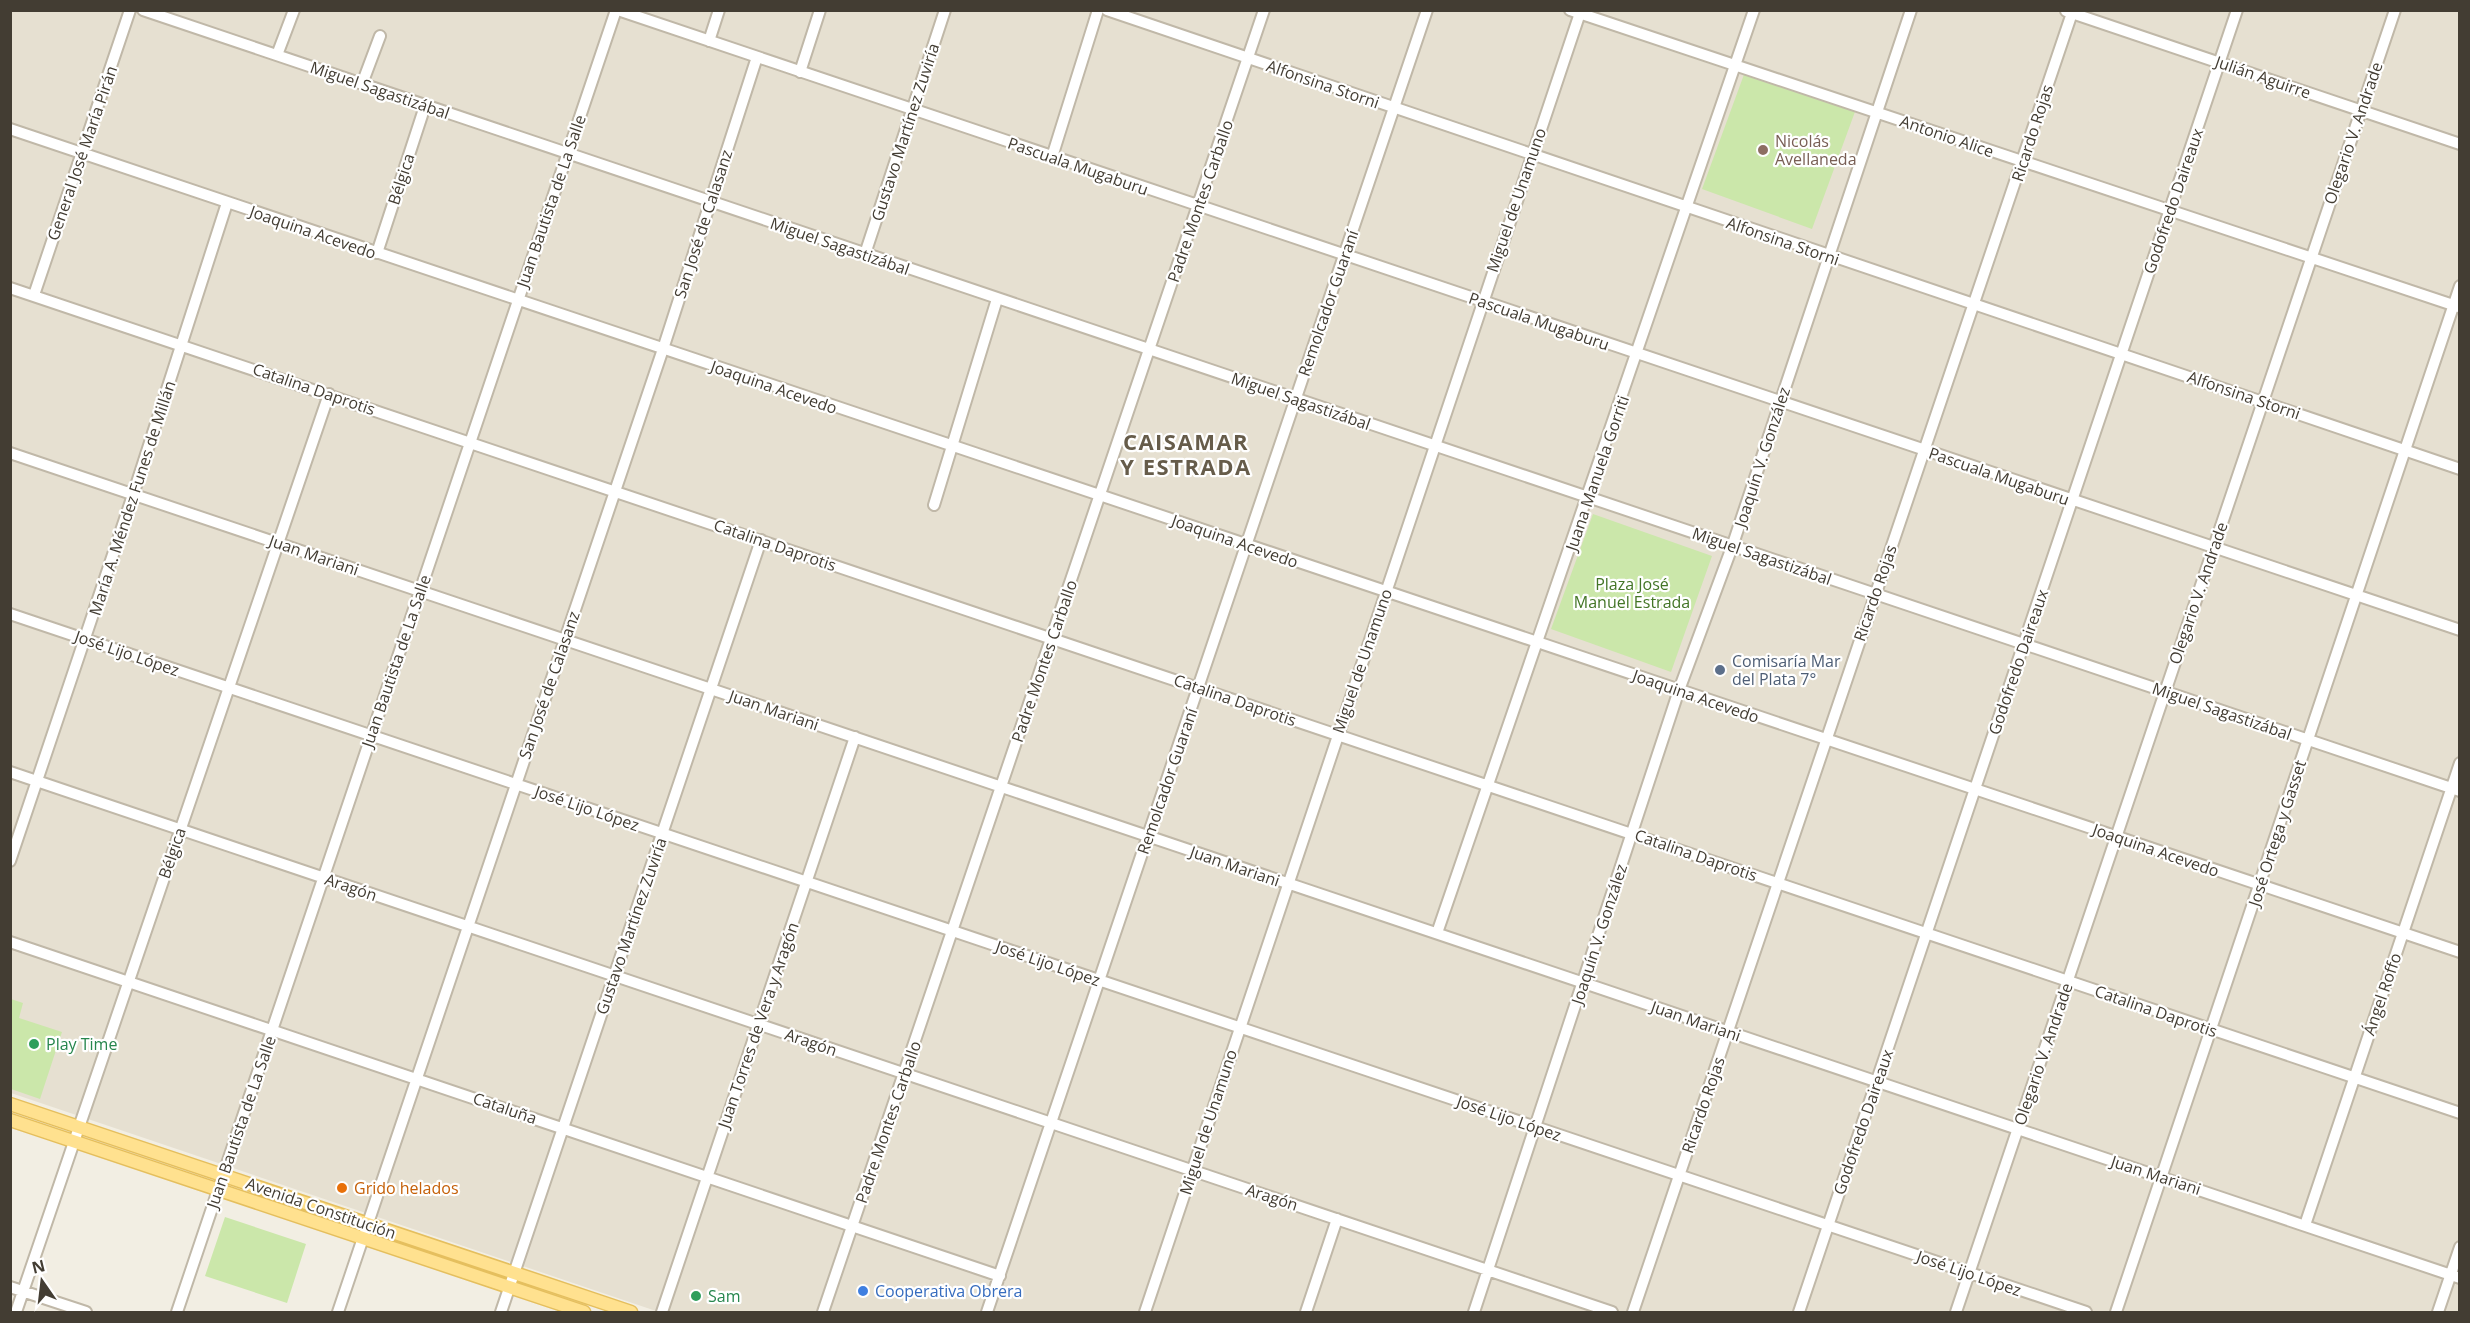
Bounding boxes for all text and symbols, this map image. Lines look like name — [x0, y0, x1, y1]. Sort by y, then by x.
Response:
street label: Gustavo Martínez Zuviría — [866, 40, 944, 224]
street label: Julián Aguirre — [2210, 50, 2314, 104]
street label: Alfonsina Storni — [1264, 54, 1382, 114]
street label: Miguel Sagastizábal — [307, 56, 453, 124]
street label: Olegario V. Andrade — [2318, 59, 2388, 207]
street label: General José María Pirán — [42, 63, 122, 243]
street label: Ricardo Rojas — [2006, 82, 2058, 184]
street label: Antonio Alice — [1897, 110, 1997, 162]
street label: Juan Bautista de La Salle — [510, 112, 591, 292]
street label: Padre Montes Carballo — [1162, 117, 1238, 285]
street label: Miguel de Unamuno — [1481, 125, 1551, 275]
street label: Godofredo Daireaux — [2138, 125, 2208, 277]
place label: Nicolás Avellaneda — [1775, 130, 1857, 170]
street label: Pascuala Mugaburu — [1005, 132, 1151, 200]
marker: Nicolás Avellaneda — [1756, 143, 1770, 157]
street label: San José de Calasanz — [669, 147, 737, 301]
street label: Bélgica — [382, 151, 420, 207]
street label: Joaquina Acevedo — [245, 199, 379, 264]
street label: Alfonsina Storni — [1724, 211, 1842, 271]
street label: Miguel Sagastizábal — [767, 212, 913, 280]
street label: Remolcador Guaraní — [1293, 226, 1364, 379]
street label: Pascuala Mugaburu — [1466, 287, 1612, 355]
street label: Joaquina Acevedo — [706, 354, 840, 419]
street label: Catalina Daprotis — [250, 358, 378, 420]
street label: Alfonsina Storni — [2185, 365, 2303, 425]
street label: Miguel Sagastizábal — [1228, 367, 1374, 435]
street label: María A. Méndez Funes de Millán — [84, 378, 180, 618]
street label: Joaquín V. González — [1728, 384, 1795, 532]
street label: Juana Manuela Gorriti — [1559, 392, 1634, 556]
district label: CAISAMAR Y ESTRADA — [1120, 426, 1252, 481]
street label: Pascuala Mugaburu — [1926, 442, 2072, 510]
street label: Joaquina Acevedo — [1167, 508, 1301, 573]
street label: Catalina Daprotis — [711, 514, 839, 576]
street label: Olegario V. Andrade — [2163, 519, 2233, 667]
street label: Miguel Sagastizábal — [1689, 522, 1835, 590]
street label: Juan Mariani — [264, 529, 362, 581]
street label: Ricardo Rojas — [1848, 542, 1902, 644]
street label: Juan Bautista de La Salle — [355, 572, 436, 752]
park label: Plaza José Manuel Estrada — [1574, 573, 1690, 613]
street label: Padre Montes Carballo — [1006, 577, 1082, 745]
street label: Miguel de Unamuno — [1327, 586, 1397, 736]
street label: Godofredo Daireaux — [1983, 586, 2053, 738]
street label: San José de Calasanz — [513, 608, 585, 762]
street label: José Lijo López — [70, 624, 182, 681]
place label: Comisaría Mar del Plata 7° — [1732, 650, 1841, 690]
street label: Joaquina Acevedo — [1628, 663, 1762, 728]
marker: Comisaría Mar del Plata 7° — [1713, 663, 1727, 677]
street label: Catalina Daprotis — [1171, 669, 1299, 731]
street label: Miguel Sagastizábal — [2149, 677, 2295, 745]
street label: Juan Mariani — [724, 684, 822, 736]
street label: Remolcador Guaraní — [1132, 704, 1203, 857]
street label: José Ortega y Gasset — [2242, 757, 2311, 911]
street label: José Lijo López — [530, 779, 642, 836]
street label: Joaquina Acevedo — [2088, 817, 2222, 882]
street label: Catalina Daprotis — [1632, 824, 1760, 886]
street label: Bélgica — [153, 825, 191, 881]
street label: Gustavo Martínez Zuviría — [590, 835, 672, 1017]
street label: Juan Mariani — [1185, 840, 1283, 892]
street label: Joaquín V. González — [1565, 861, 1632, 1009]
street label: Aragón — [322, 868, 380, 906]
street label: Juan Torres de Vera y Aragón — [712, 919, 804, 1133]
street label: José Lijo López — [991, 934, 1103, 991]
street label: Ángel Roffo — [2358, 950, 2406, 1038]
street label: Olegario V. Andrade — [2008, 980, 2078, 1128]
street label: Catalina Daprotis — [2092, 980, 2220, 1042]
street label: Juan Mariani — [1646, 995, 1744, 1047]
street label: Aragón — [782, 1023, 840, 1061]
place label: Play Time — [46, 1033, 117, 1055]
street label: Juan Bautista de La Salle — [200, 1033, 281, 1213]
marker: Play Time — [27, 1037, 41, 1051]
street label: Padre Montes Carballo — [850, 1038, 926, 1206]
street label: Godofredo Daireaux — [1828, 1046, 1898, 1198]
street label: Miguel de Unamuno — [1174, 1047, 1242, 1197]
street label: Ricardo Rojas — [1676, 1054, 1730, 1156]
street label: Cataluña — [470, 1087, 540, 1129]
street label: José Lijo López — [1452, 1089, 1564, 1146]
street label: Juan Mariani — [2106, 1149, 2204, 1200]
street label: Avenida Constitución — [243, 1172, 399, 1244]
place label: Grido helados — [354, 1177, 459, 1199]
street label: Aragón — [1243, 1178, 1301, 1216]
marker: Grido helados — [335, 1181, 349, 1195]
street label: José Lijo López — [1912, 1244, 2024, 1301]
north arrow — [12, 1251, 72, 1311]
text: N — [29, 1254, 47, 1279]
place label: Cooperativa Obrera — [875, 1280, 1023, 1302]
marker: Cooperativa Obrera — [856, 1284, 870, 1298]
place label: Sam — [708, 1285, 740, 1307]
marker: Sam — [689, 1289, 703, 1303]

